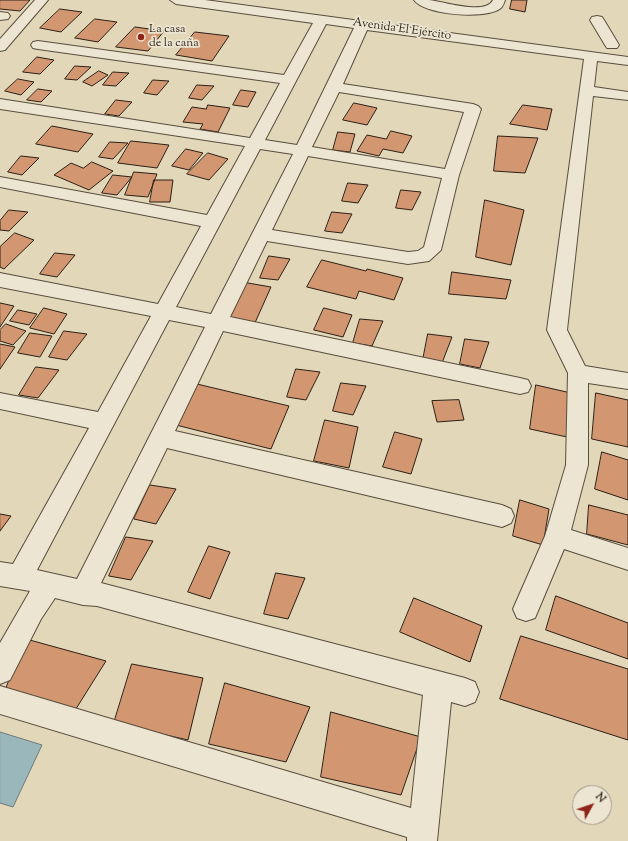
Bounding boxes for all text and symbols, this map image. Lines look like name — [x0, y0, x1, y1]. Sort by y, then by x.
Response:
street label: Avenida El Ejército — [352, 16, 452, 44]
place label: La casa de la caña — [149, 23, 199, 51]
marker: La casa de la caña — [136, 32, 146, 42]
north arrow — [572, 785, 612, 825]
text: N — [591, 789, 609, 806]

